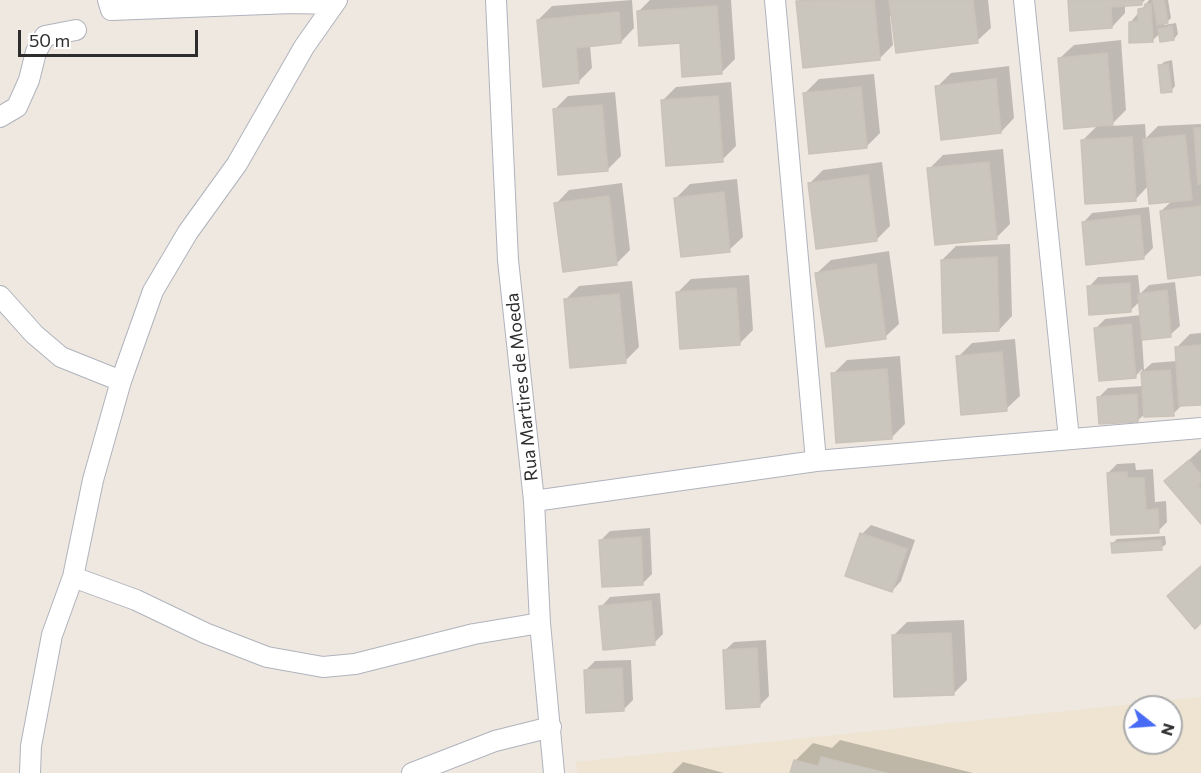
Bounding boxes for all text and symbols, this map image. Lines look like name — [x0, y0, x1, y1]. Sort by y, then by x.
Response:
scale bar — [21, 18, 201, 56]
text: 50 m — [29, 29, 70, 51]
street label: Rua Martires de Moeda — [501, 292, 543, 482]
north arrow — [1123, 695, 1183, 755]
text: N — [1158, 721, 1180, 738]

